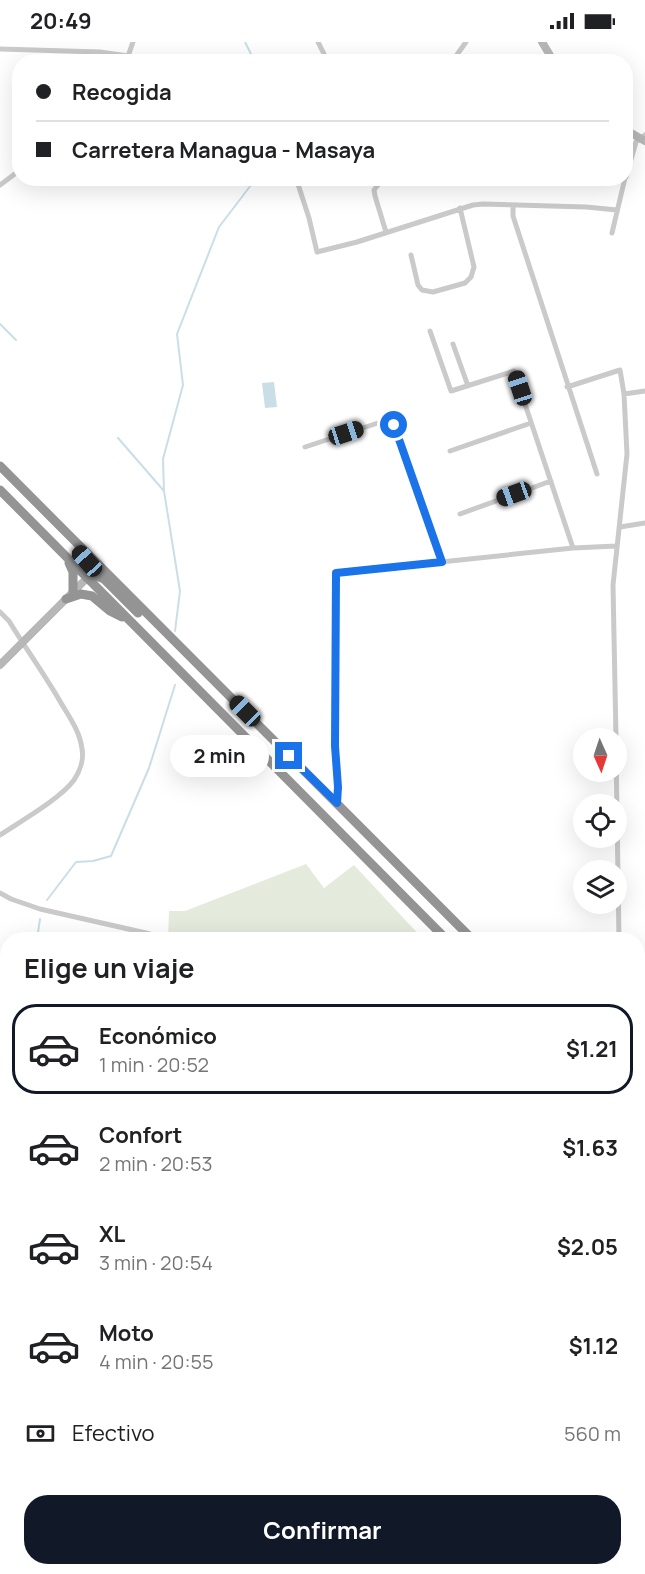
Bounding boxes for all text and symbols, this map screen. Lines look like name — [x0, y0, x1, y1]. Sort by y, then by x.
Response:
text: 20:49 — [30, 6, 92, 36]
text: Recogida — [72, 77, 172, 107]
text: Carretera Managua - Masaya — [72, 135, 375, 165]
car — [506, 368, 534, 408]
route start — [380, 411, 407, 438]
car — [326, 419, 366, 447]
car — [494, 479, 534, 509]
car — [68, 542, 106, 580]
car — [226, 692, 264, 730]
north arrow — [573, 728, 627, 782]
map controls — [573, 728, 627, 914]
callout: 2 min — [169, 735, 268, 777]
text: 2 min — [193, 742, 246, 769]
route end — [275, 742, 302, 769]
button: locate — [573, 794, 627, 848]
button: layers — [573, 860, 627, 914]
text: Elige un viaje — [24, 949, 195, 986]
text: Económico — [99, 1021, 217, 1051]
icon: car — [27, 1022, 81, 1076]
text: $1.21 — [566, 1034, 618, 1064]
text: 1 min · 20:52 — [99, 1051, 209, 1078]
text: Confort — [99, 1120, 182, 1150]
icon: car — [27, 1121, 81, 1175]
text: $1.63 — [562, 1133, 618, 1163]
text: 2 min · 20:53 — [99, 1150, 213, 1177]
text: XL — [99, 1219, 125, 1249]
icon: car — [27, 1220, 81, 1274]
text: $2.05 — [557, 1232, 618, 1262]
text: 3 min · 20:54 — [99, 1249, 213, 1276]
text: Moto — [99, 1318, 154, 1348]
icon: car — [27, 1319, 81, 1373]
text: $1.12 — [569, 1331, 618, 1361]
text: 4 min · 20:55 — [99, 1348, 214, 1375]
icon: cash — [24, 1417, 57, 1450]
text: Efectivo — [72, 1418, 155, 1448]
text: 560 m — [564, 1420, 621, 1447]
button: Confirmar — [24, 1495, 621, 1564]

